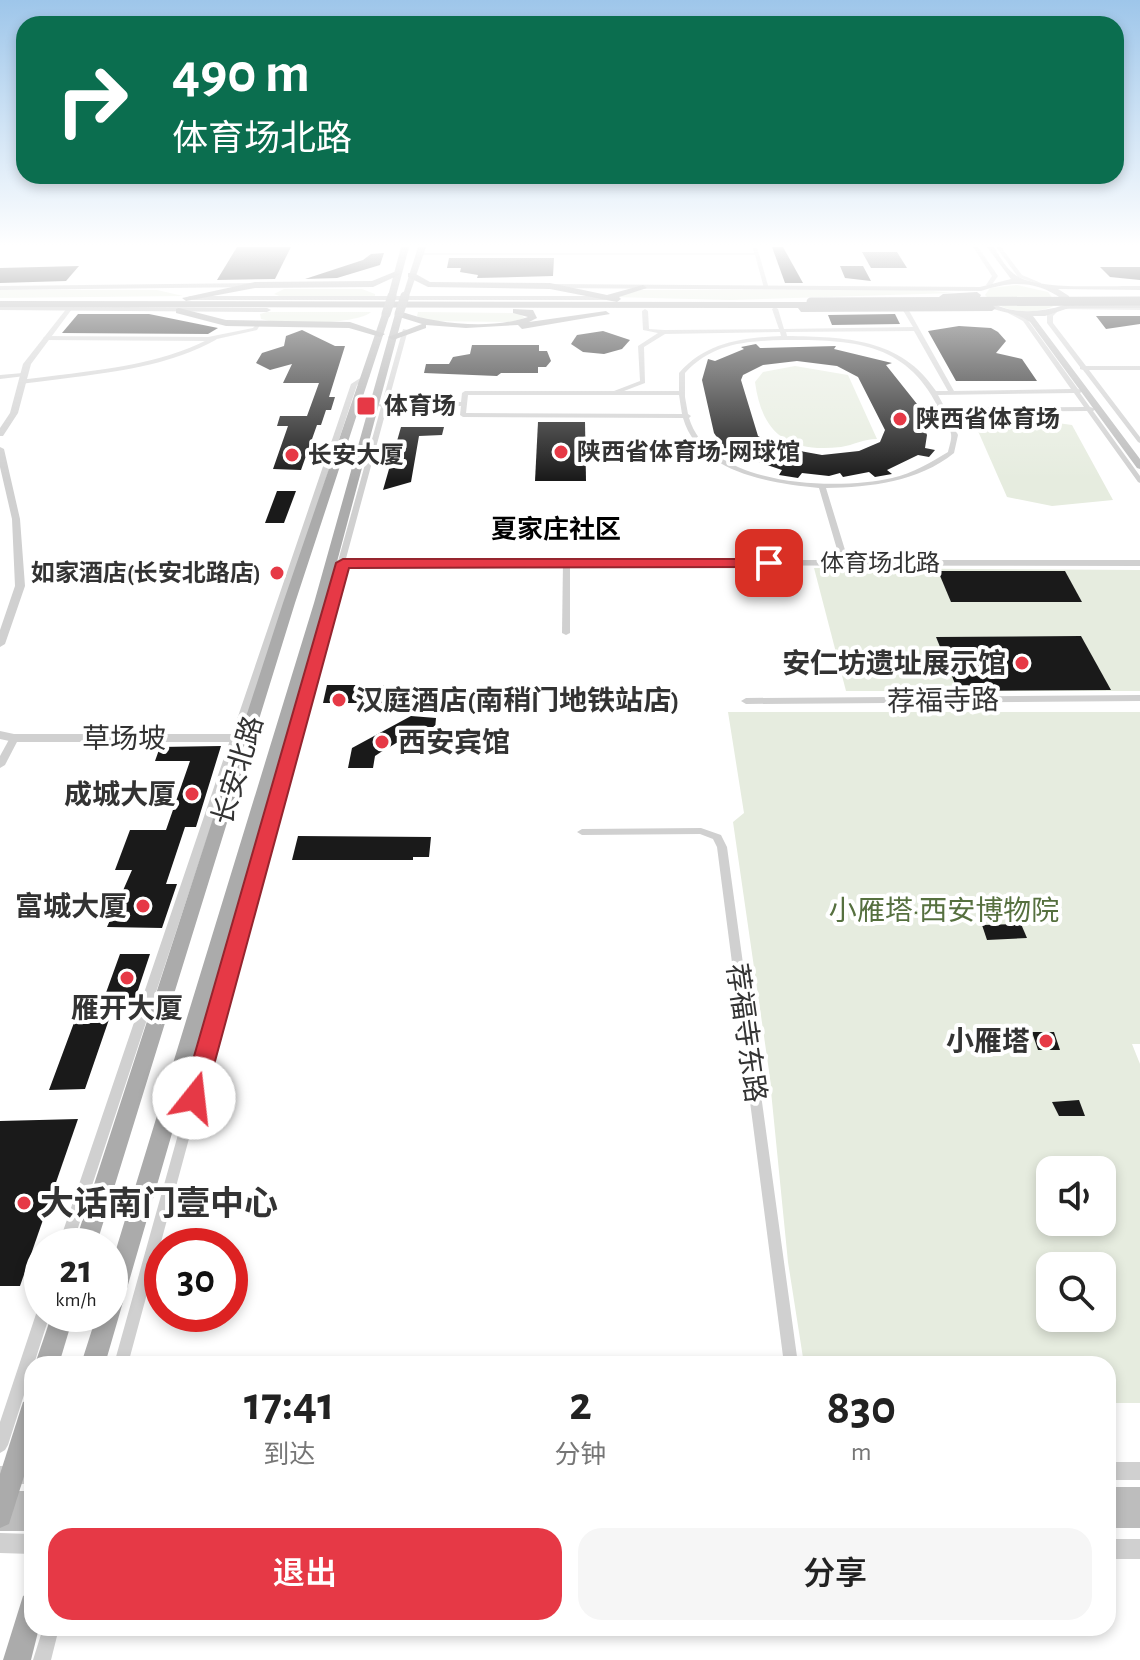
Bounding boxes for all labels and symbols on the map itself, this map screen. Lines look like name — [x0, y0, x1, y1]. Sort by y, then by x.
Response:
place label: 体育场 — [384, 393, 456, 419]
marker: 体育场 — [355, 395, 377, 417]
place label: 陕西省体育场 — [916, 406, 1060, 432]
marker: 陕西省体育场 — [891, 410, 909, 428]
place label: 陕西省体育场-网球馆 — [577, 439, 800, 465]
place label: 长安大厦 — [308, 442, 404, 468]
marker: 陕西省体育场-网球馆 — [552, 443, 570, 461]
marker: 长安大厦 — [283, 446, 301, 464]
district label: 夏家庄社区 — [491, 515, 621, 543]
pin — [735, 529, 803, 597]
street label: 体育场北路 — [820, 550, 940, 576]
place label: 如家酒店(长安北路店) — [31, 560, 261, 586]
marker: 如家酒店(长安北路店) — [268, 564, 286, 582]
place label: 安仁坊遗址展示馆 — [782, 648, 1006, 679]
marker: 安仁坊遗址展示馆 — [1013, 654, 1031, 672]
place label: 汉庭酒店(南稍门地铁站店) — [355, 685, 680, 716]
street label: 荐福寺路 — [887, 685, 999, 717]
marker: 汉庭酒店(南稍门地铁站店) — [330, 691, 348, 709]
street label: 长安北路 — [207, 712, 269, 828]
street label: 草场坡 — [82, 724, 166, 754]
place label: 西安宾馆 — [398, 727, 510, 758]
marker: 西安宾馆 — [373, 733, 391, 751]
place label: 成城大厦 — [64, 780, 176, 810]
marker: 成城大厦 — [183, 785, 201, 803]
place label: 富城大厦 — [15, 891, 127, 922]
park label: 小雁塔·西安博物院 — [829, 896, 1059, 926]
marker: 富城大厦 — [134, 897, 152, 915]
street label: 荐福寺东路 — [721, 962, 771, 1105]
marker: 雁开大厦 — [118, 969, 136, 987]
place label: 雁开大厦 — [71, 994, 183, 1024]
place label: 小雁塔 — [946, 1027, 1030, 1057]
marker: 小雁塔 — [1037, 1032, 1055, 1050]
position arrow — [152, 1056, 236, 1140]
place label: 大话南门壹中心 — [40, 1185, 278, 1222]
marker: 大话南门壹中心 — [15, 1194, 33, 1212]
speed limit sign: 30 — [144, 1228, 248, 1332]

